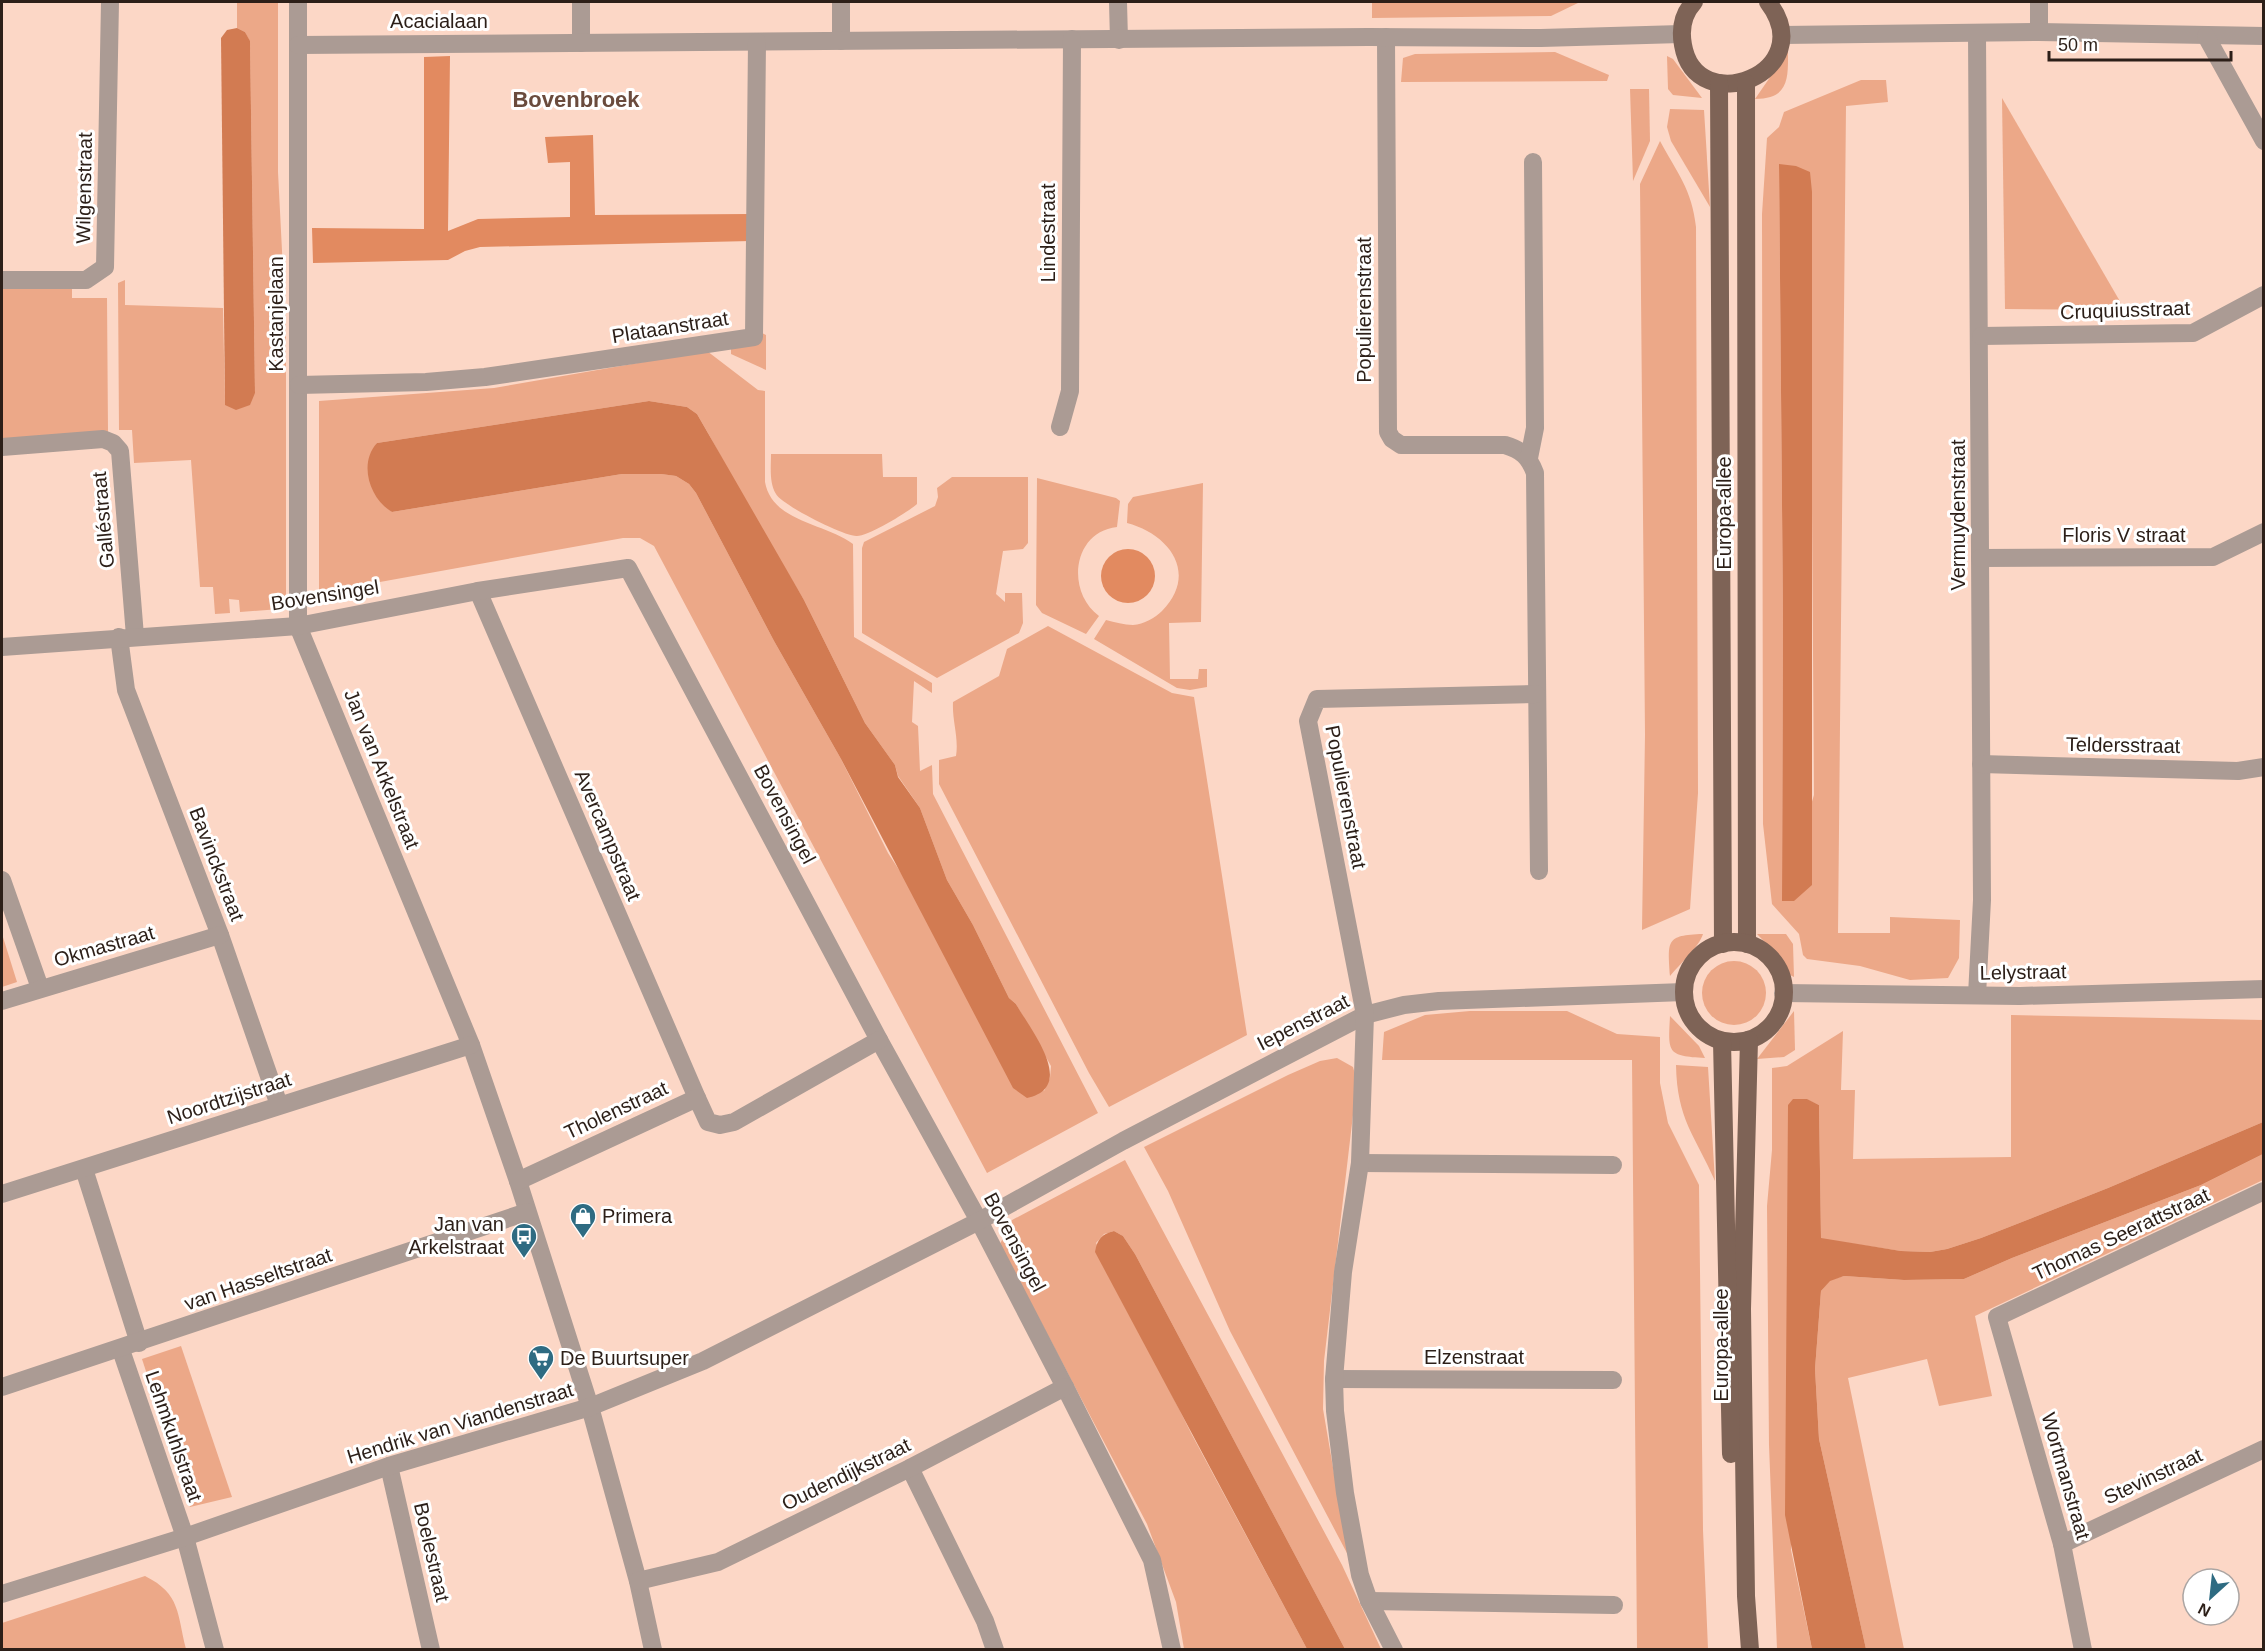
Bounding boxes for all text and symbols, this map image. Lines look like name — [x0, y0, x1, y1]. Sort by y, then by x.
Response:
street label: Acacialaan — [390, 10, 488, 32]
scale bar — [2049, 24, 2230, 62]
text: 50 m — [2058, 35, 2098, 55]
district label: Bovenbroek — [512, 87, 640, 112]
street label: Wilgenstraat — [72, 132, 96, 244]
street label: Lindestraat — [1037, 183, 1059, 282]
street label: Populierenstraat — [1353, 237, 1375, 383]
street label: Kastanjelaan — [265, 256, 287, 372]
street label: Cruquiusstraat — [2060, 297, 2191, 323]
street label: Plataanstraat — [610, 307, 730, 347]
street label: Vermuydenstraat — [1947, 439, 1969, 591]
street label: Europa-allee — [1713, 456, 1735, 570]
street label: Galléstraat — [88, 470, 118, 569]
street label: Floris V straat — [2062, 524, 2186, 546]
street label: Bovensingel — [269, 576, 381, 614]
street label: Jan van Arkelstraat — [340, 686, 424, 852]
street label: Populierenstraat — [1321, 723, 1371, 871]
street label: Teldersstraat — [2066, 733, 2181, 757]
street label: Bovensingel — [750, 761, 820, 867]
street label: Avercampstraat — [571, 766, 646, 904]
street label: Bavinckstraat — [185, 804, 249, 924]
street label: Okmastraat — [51, 921, 157, 971]
street label: Lelystraat — [1979, 960, 2067, 984]
street label: Iepenstraat — [1253, 989, 1353, 1055]
street label: Noordtzijstraat — [164, 1067, 294, 1128]
street label: Tholenstraat — [561, 1076, 671, 1143]
street label: Thomas Seerattstraat — [2029, 1183, 2213, 1285]
street label: Bovensingel — [980, 1189, 1050, 1295]
shop icon: Primera — [568, 1201, 598, 1239]
place label: Primera — [602, 1205, 673, 1227]
place label: Jan van Arkelstraat — [408, 1213, 504, 1258]
bus stop icon: Jan van Arkelstraat — [509, 1221, 539, 1259]
street label: van Hasseltstraat — [181, 1243, 335, 1315]
street label: Europa-allee — [1710, 1288, 1732, 1402]
supermarket icon: De Buurtsuper — [526, 1343, 556, 1381]
street label: Elzenstraat — [1424, 1346, 1524, 1368]
place label: De Buurtsuper — [560, 1347, 689, 1369]
street label: Lehmkuhlstraat — [141, 1368, 207, 1505]
street label: Hendrik van Viandenstraat — [344, 1378, 576, 1468]
street label: Wortmanstraat — [2037, 1410, 2095, 1542]
street label: Oudendijkstraat — [778, 1433, 914, 1515]
street label: Stevinstraat — [2100, 1444, 2206, 1508]
street label: Boelestraat — [410, 1500, 454, 1604]
north arrow — [2181, 1567, 2241, 1627]
text: N — [2195, 1600, 2213, 1620]

